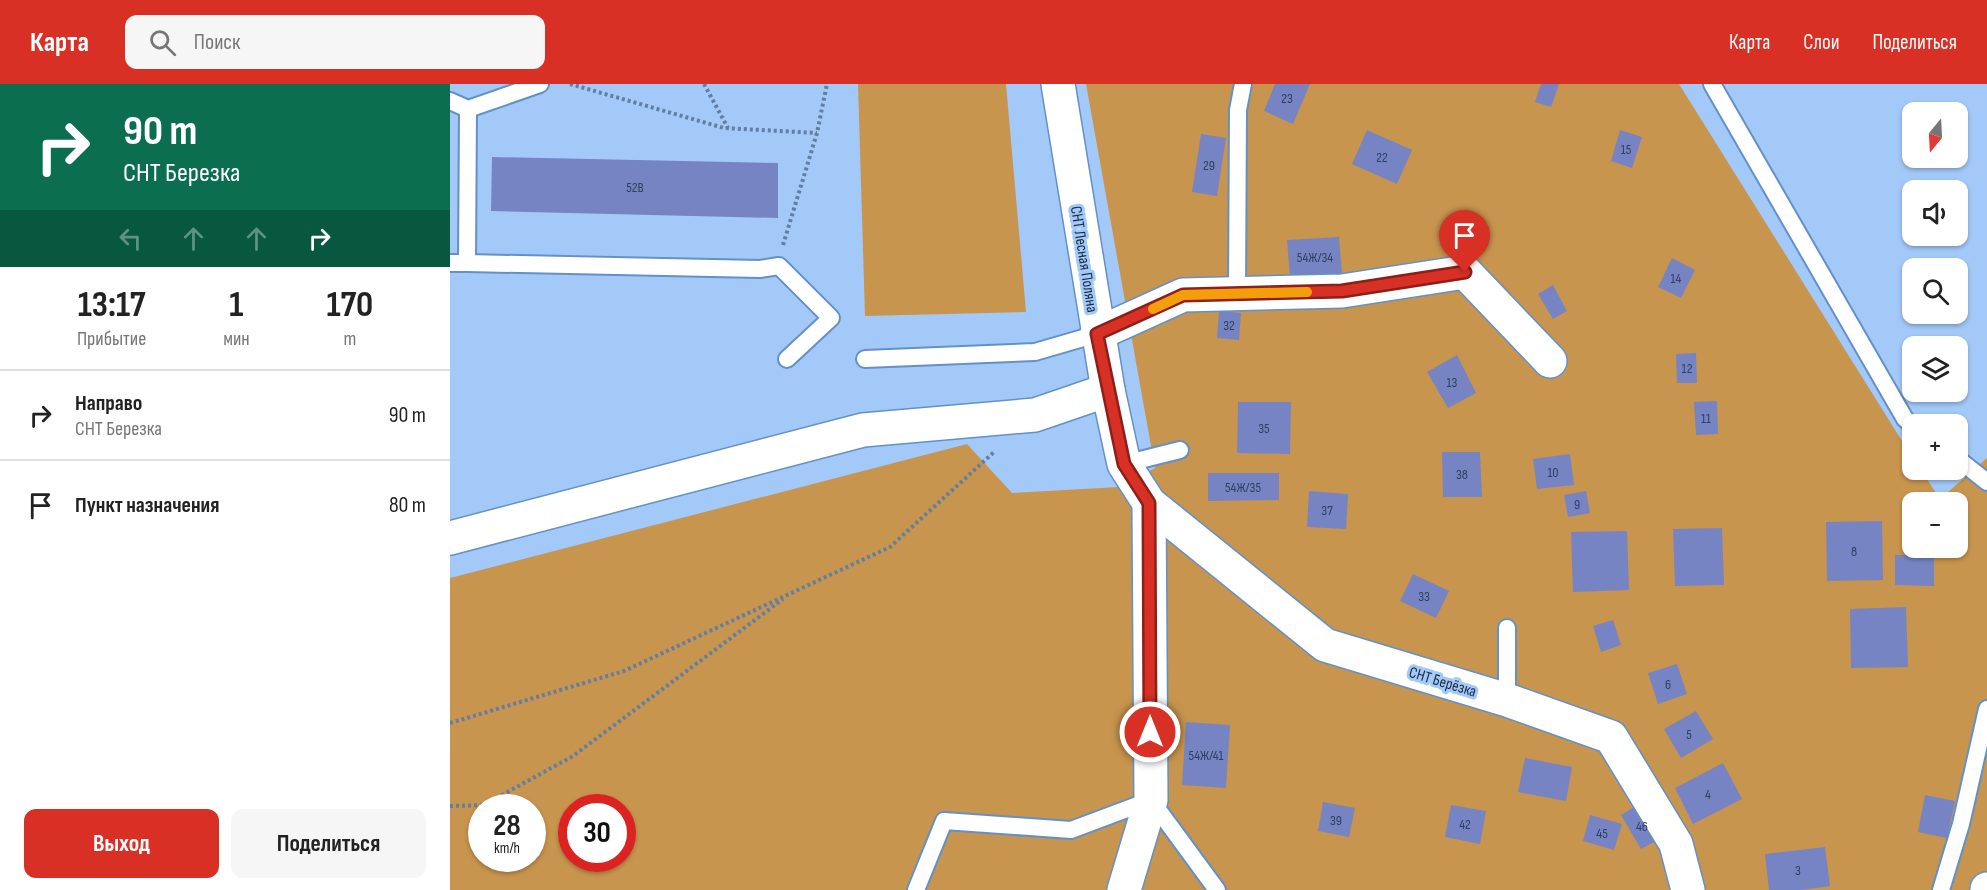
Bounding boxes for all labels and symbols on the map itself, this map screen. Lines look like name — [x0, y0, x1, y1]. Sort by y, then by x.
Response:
house number: 23 — [1281, 90, 1293, 107]
north arrow — [1902, 102, 1968, 168]
house number: 15 — [1621, 141, 1632, 158]
house number: 22 — [1376, 149, 1388, 166]
house number: 29 — [1203, 157, 1215, 174]
house number: 52В — [626, 179, 644, 196]
street label: СНТ Лесная Поляна — [1066, 205, 1101, 314]
pin — [1439, 210, 1490, 272]
house number: 54Ж/34 — [1297, 249, 1333, 266]
house number: 14 — [1671, 270, 1682, 287]
house number: 32 — [1223, 317, 1235, 334]
house number: 12 — [1682, 360, 1693, 377]
house number: 13 — [1447, 374, 1458, 391]
house number: 11 — [1701, 410, 1711, 427]
house number: 35 — [1258, 420, 1270, 437]
house number: 10 — [1547, 464, 1559, 481]
house number: 38 — [1456, 466, 1468, 483]
house number: 54Ж/35 — [1225, 479, 1261, 496]
house number: 9 — [1574, 496, 1580, 513]
house number: 37 — [1321, 502, 1333, 519]
house number: 8 — [1851, 543, 1857, 560]
house number: 33 — [1418, 588, 1430, 605]
street label: СНТ Берёзка — [1407, 663, 1479, 702]
house number: 6 — [1665, 676, 1671, 693]
position arrow — [1118, 700, 1182, 764]
house number: 5 — [1686, 726, 1692, 743]
house number: 54Ж/41 — [1188, 747, 1224, 764]
house number: 4 — [1705, 786, 1711, 803]
speed limit sign: 30 — [558, 794, 636, 872]
house number: 39 — [1330, 812, 1342, 829]
house number: 42 — [1459, 816, 1471, 833]
house number: 46 — [1636, 818, 1648, 835]
house number: 45 — [1596, 825, 1608, 842]
house number: 3 — [1795, 862, 1801, 879]

